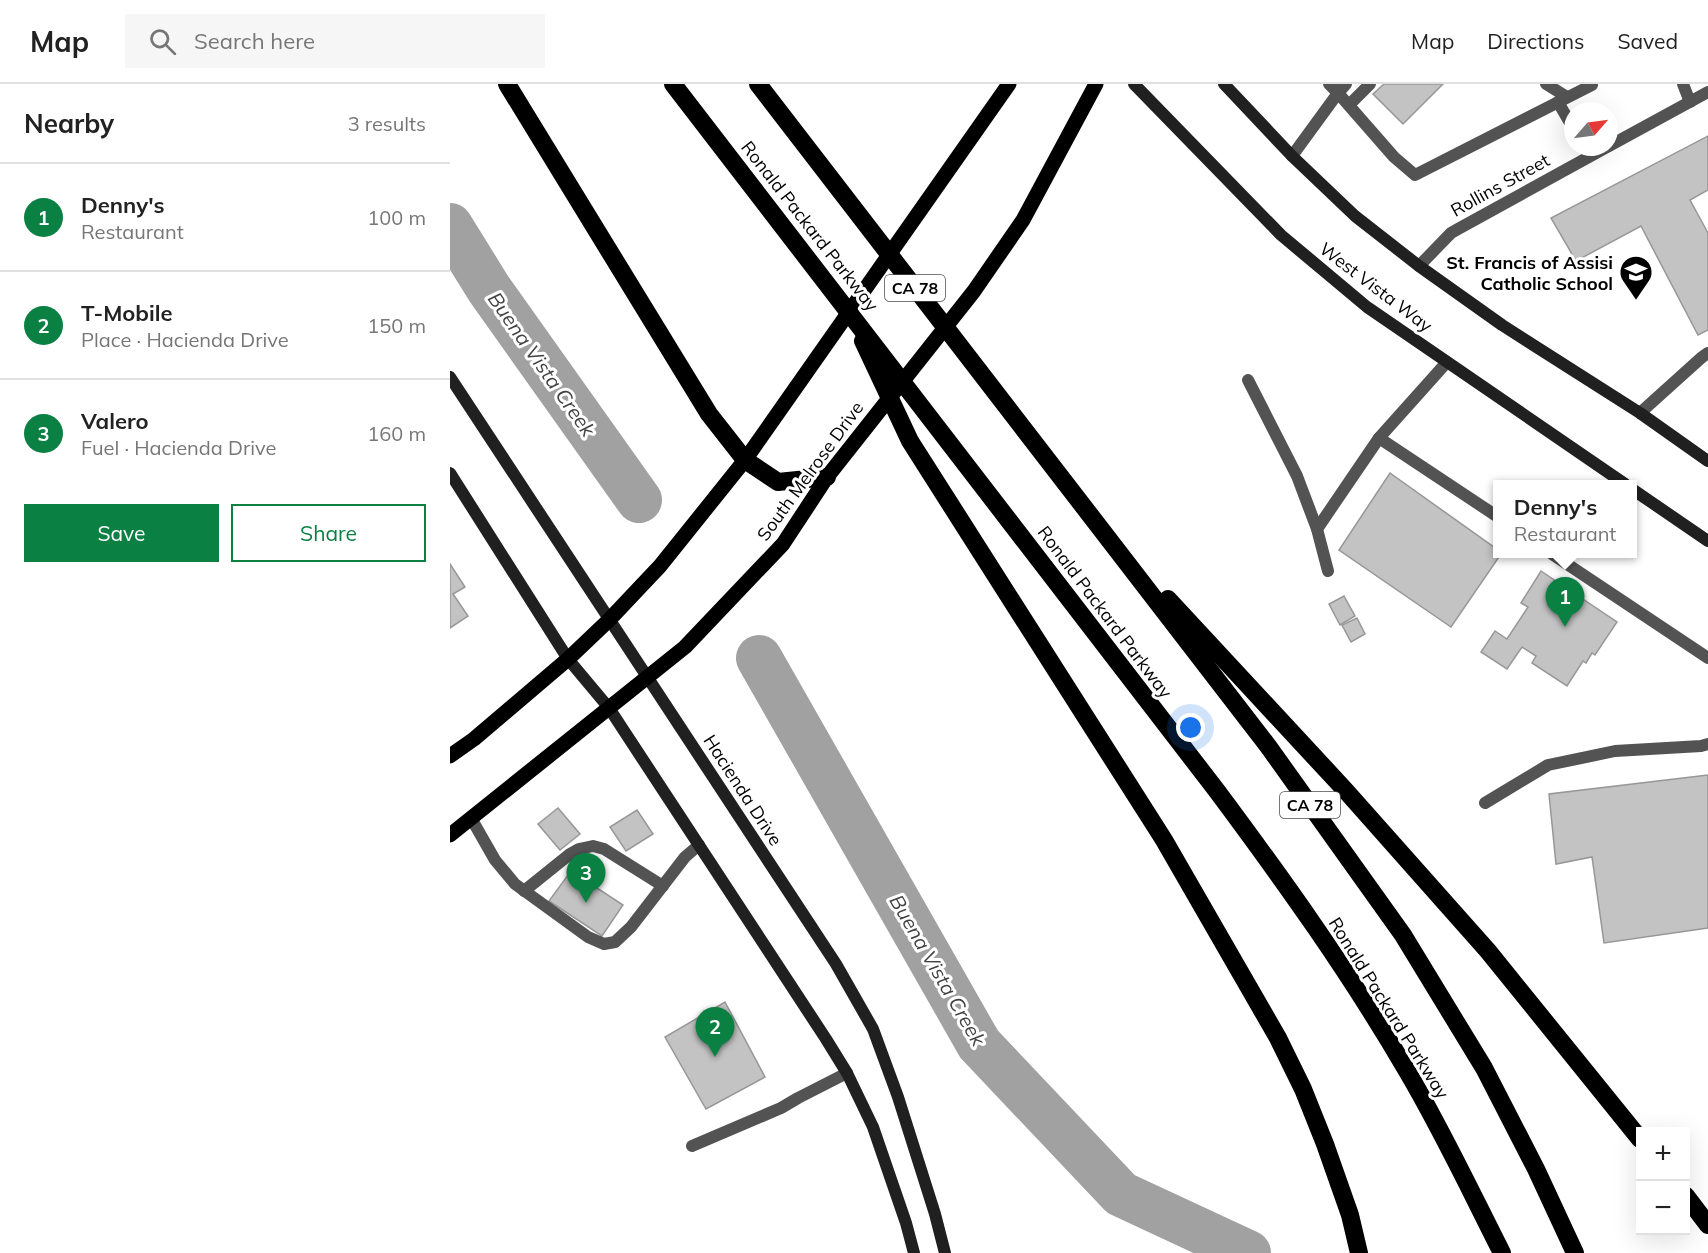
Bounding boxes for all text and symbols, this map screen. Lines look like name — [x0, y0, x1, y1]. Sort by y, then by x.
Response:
search box — [125, 14, 545, 68]
text: Map — [30, 24, 89, 59]
icon: search — [146, 25, 179, 58]
text: Search here — [194, 27, 315, 55]
text: Map — [1411, 28, 1454, 54]
text: Directions — [1487, 28, 1584, 54]
text: Saved — [1617, 28, 1678, 54]
north arrow — [1564, 102, 1618, 156]
text: Nearby — [24, 107, 114, 140]
text: 3 results — [348, 111, 426, 136]
street label: Ronald Packard Parkway — [736, 136, 884, 316]
street label: Rollins Street — [1447, 148, 1553, 222]
text: Denny's — [81, 191, 165, 219]
text: 1 — [38, 205, 50, 230]
text: 100 m — [367, 205, 426, 230]
text: Restaurant — [81, 219, 184, 244]
street label: West Vista Way — [1315, 237, 1437, 337]
place label: St. Francis of Assisi Catholic School — [1446, 251, 1613, 295]
school or university icon: St. Francis of Assisi Catholic School — [1618, 254, 1654, 301]
road number: CA 78 — [885, 275, 945, 301]
water label: Buena Vista Creek — [483, 287, 602, 442]
text: T-Mobile — [81, 299, 173, 327]
text: 2 — [38, 313, 50, 338]
text: 150 m — [367, 313, 426, 338]
text: Place · Hacienda Drive — [81, 327, 289, 352]
street label: South Melrose Drive — [752, 397, 868, 545]
text: Valero — [81, 407, 148, 435]
text: 3 — [38, 421, 50, 446]
text: 160 m — [367, 421, 426, 446]
text: Fuel · Hacienda Drive — [81, 435, 276, 460]
popup — [1493, 480, 1637, 558]
text: Denny's — [1514, 493, 1597, 521]
button: Save — [24, 504, 219, 562]
button: Share — [231, 504, 426, 562]
street label: Ronald Packard Parkway — [1033, 521, 1178, 703]
text: Restaurant — [1514, 521, 1616, 546]
pin: 1 — [1546, 578, 1584, 627]
your location — [1176, 713, 1205, 742]
street label: Hacienda Drive — [699, 730, 787, 850]
road number: CA 78 — [1280, 792, 1340, 818]
pin: 3 — [566, 854, 606, 903]
water label: Buena Vista Creek — [885, 890, 992, 1051]
street label: Ronald Packard Parkway — [1324, 913, 1455, 1103]
pin: 2 — [696, 1008, 734, 1057]
map controls — [1636, 1127, 1690, 1235]
button: + — [1636, 1127, 1690, 1181]
button: − — [1636, 1181, 1690, 1235]

